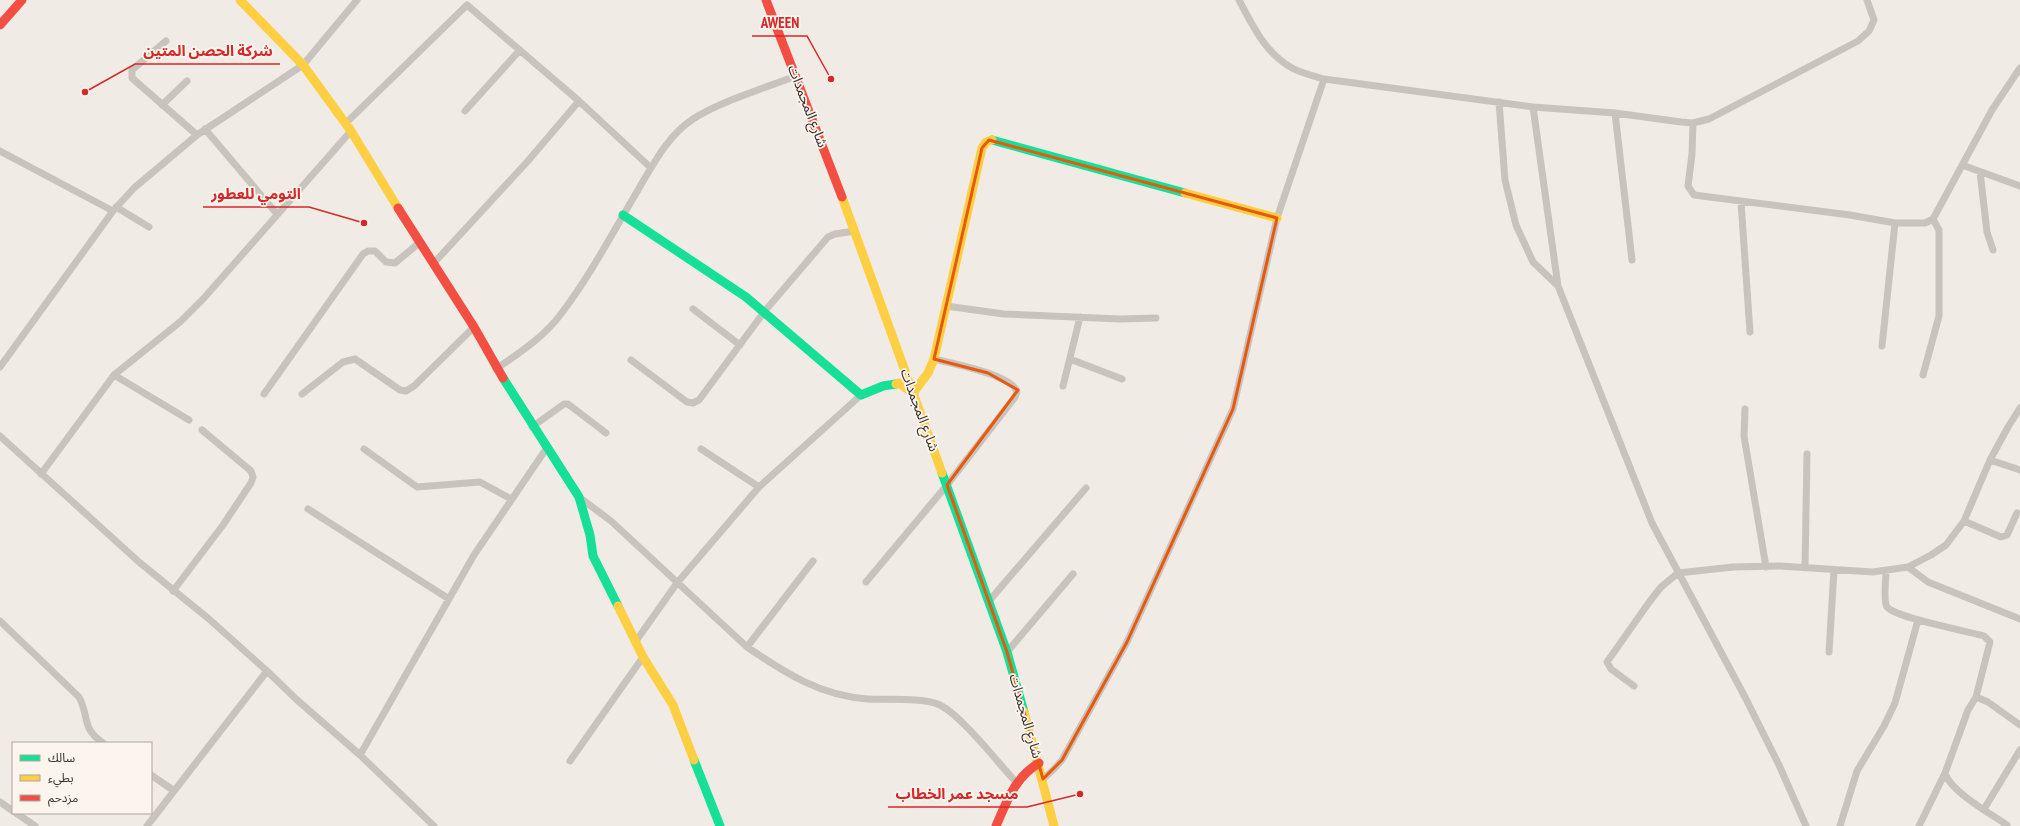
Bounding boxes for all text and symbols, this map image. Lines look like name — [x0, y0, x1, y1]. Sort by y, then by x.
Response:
callout: AWEEN — [752, 9, 807, 36]
text: AWEEN — [760, 13, 799, 32]
callout: شركة الحصن المتين — [135, 37, 280, 64]
text: شركة الحصن المتين — [143, 41, 273, 60]
street label: شارع المجمدات — [782, 62, 832, 151]
callout: التومي للعطور — [203, 180, 309, 207]
text: التومي للعطور — [210, 184, 301, 205]
street label: شارع المجمدات — [895, 366, 943, 455]
street label: شارع المجمدات — [1003, 672, 1047, 761]
legend — [12, 742, 152, 814]
text: سالك — [48, 750, 75, 765]
text: بطيء — [48, 770, 74, 788]
callout: مسجد عمر الخطاب — [888, 780, 1027, 807]
text: مسجد عمر الخطاب — [896, 784, 1018, 803]
text: مزدحم — [48, 790, 78, 807]

